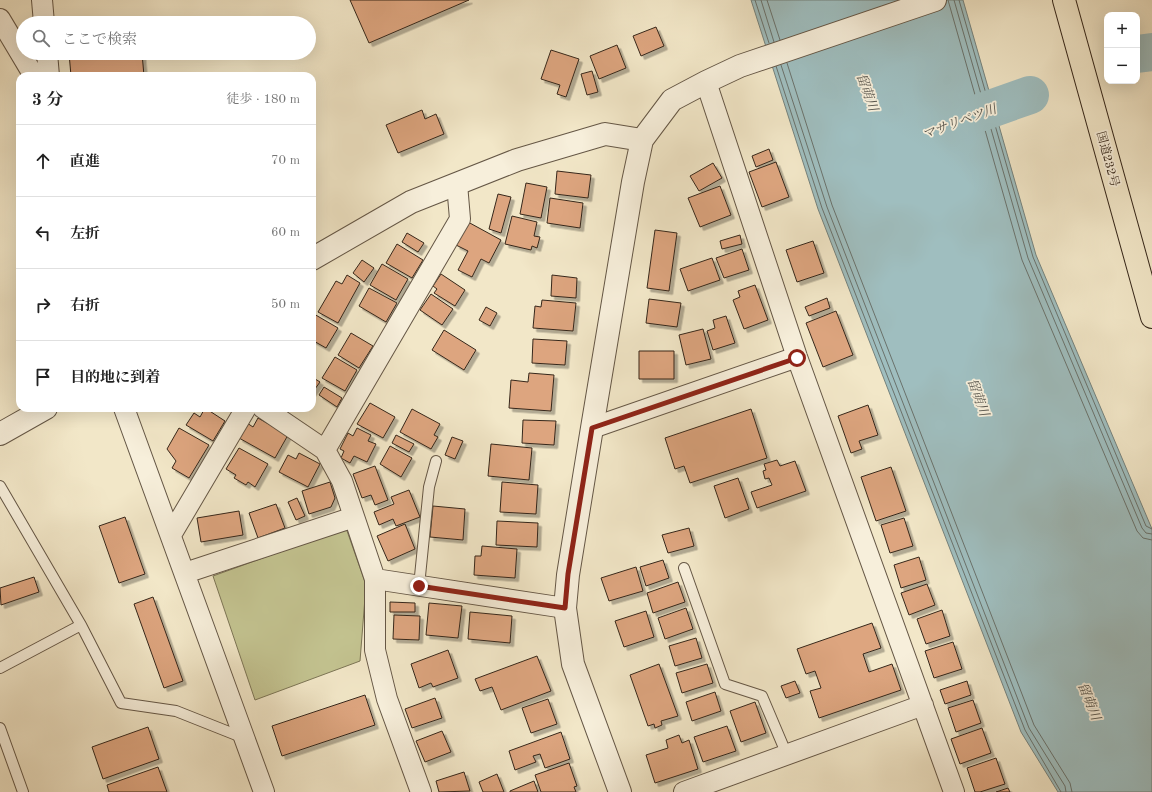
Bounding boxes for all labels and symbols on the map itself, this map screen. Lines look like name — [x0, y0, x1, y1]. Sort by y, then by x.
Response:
water label: 留萌川 — [854, 72, 881, 115]
water label: マサリベツ川 — [920, 101, 1000, 142]
street label: 国道232号 — [1094, 130, 1122, 188]
route start — [788, 349, 806, 367]
water label: 留萌川 — [965, 377, 992, 420]
route end — [410, 577, 428, 595]
water label: 留萌川 — [1075, 681, 1104, 724]

